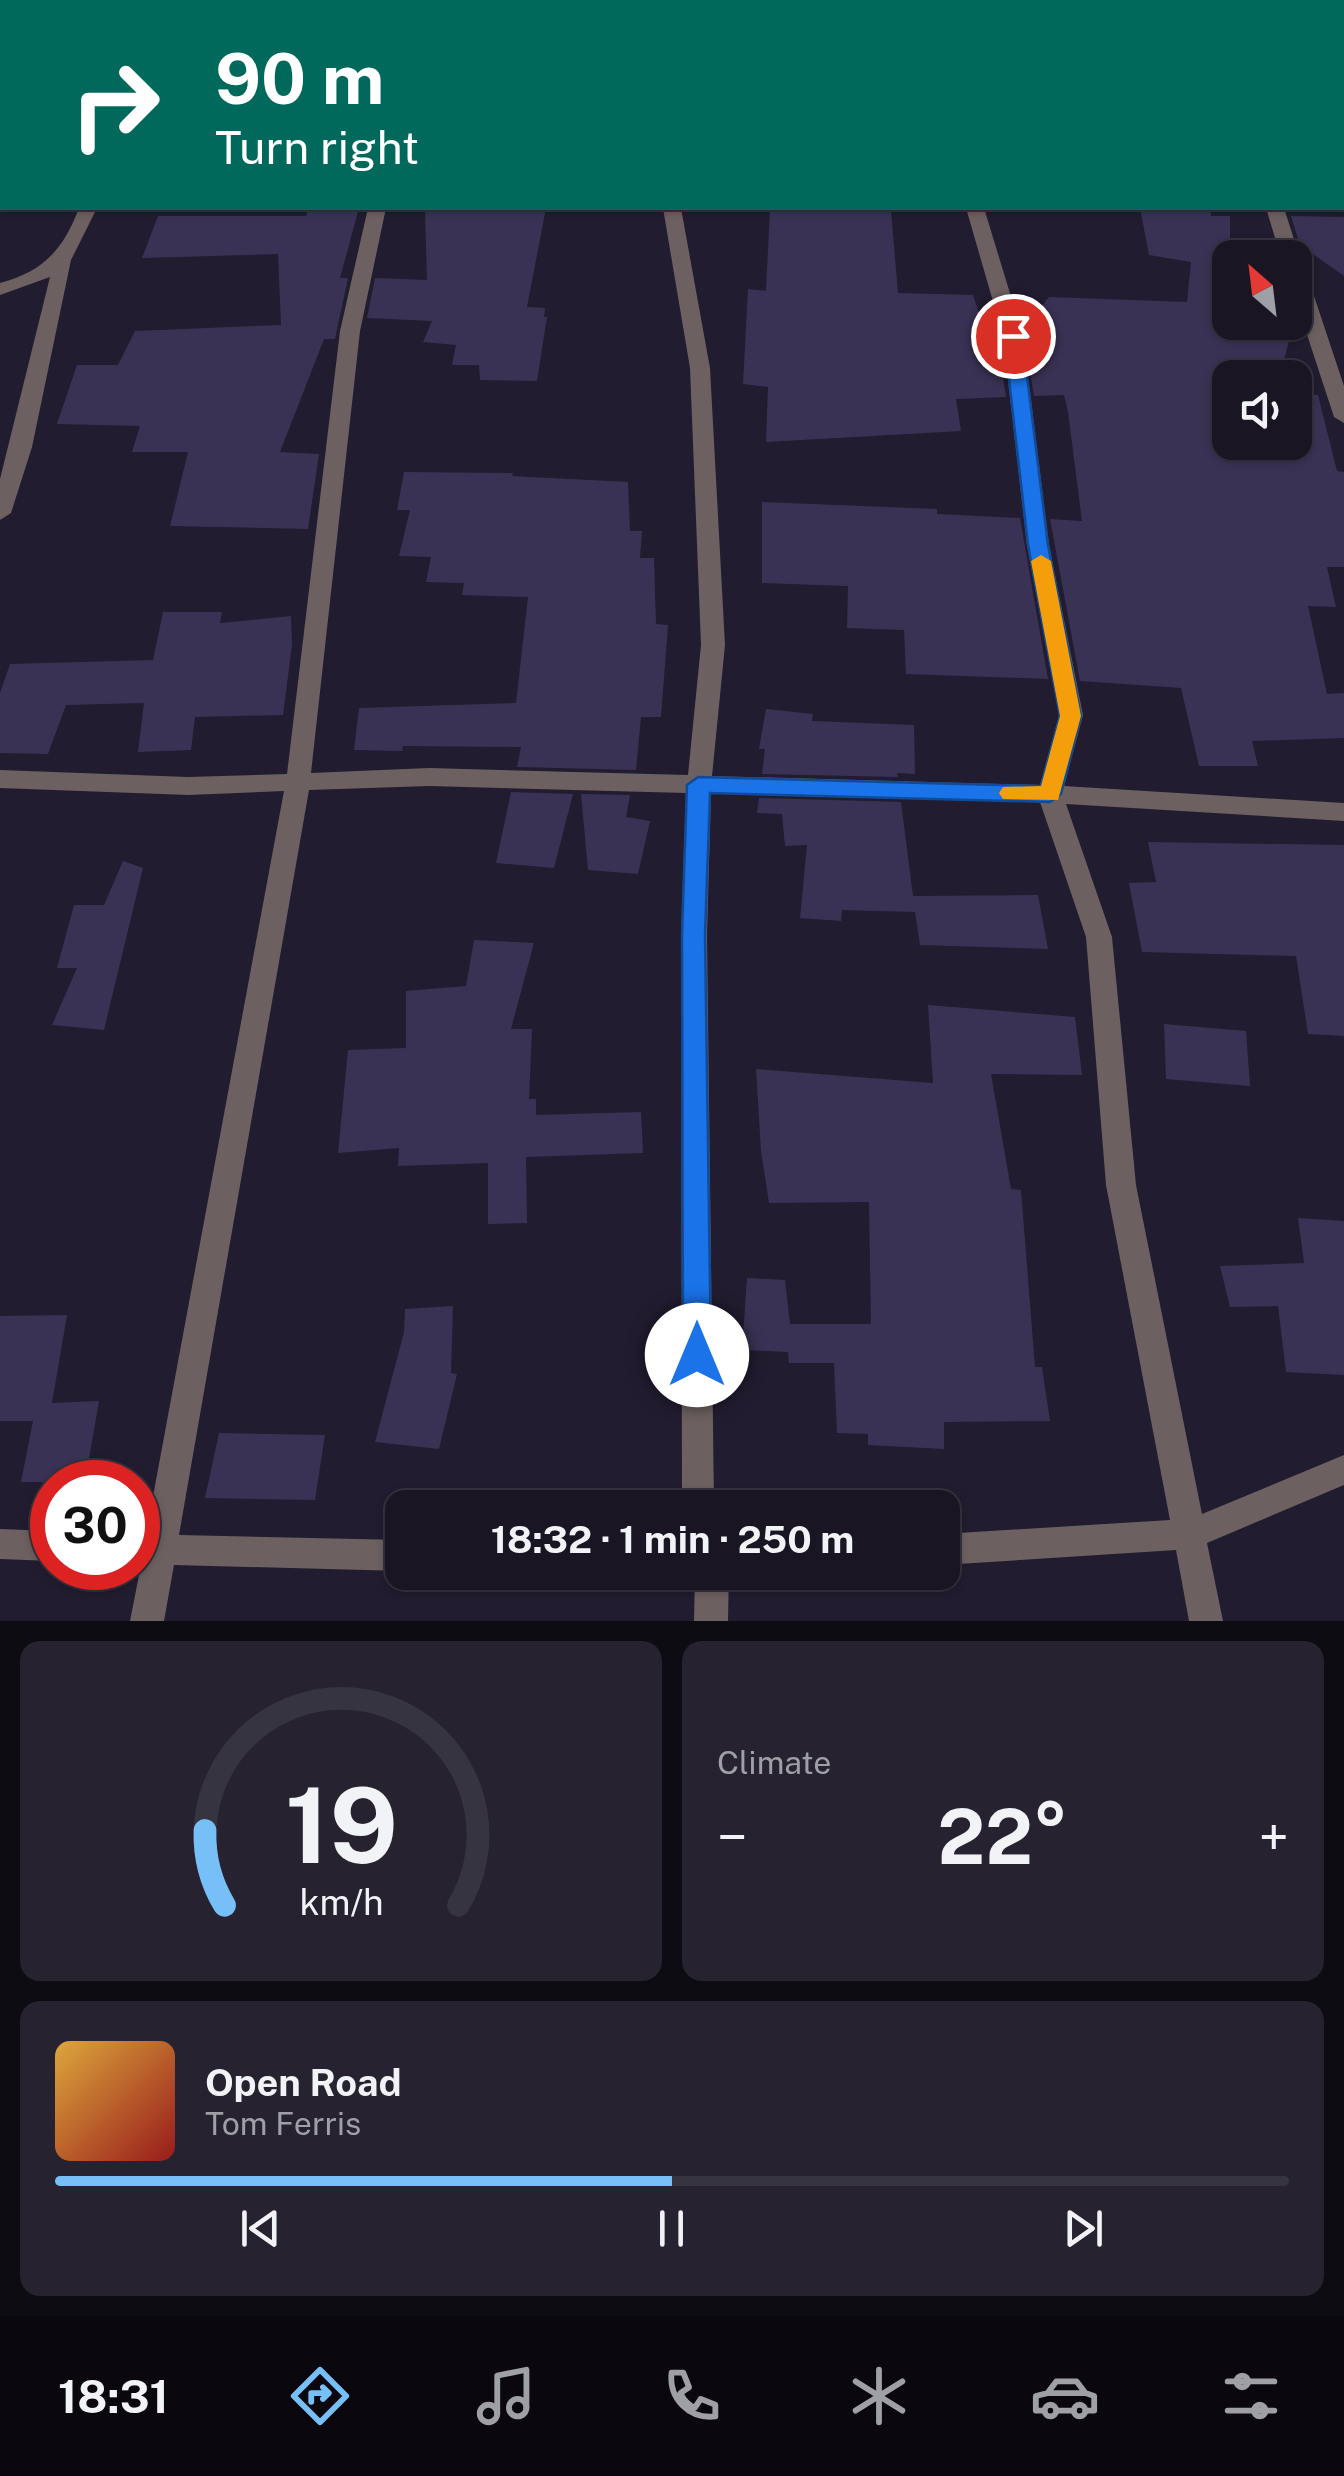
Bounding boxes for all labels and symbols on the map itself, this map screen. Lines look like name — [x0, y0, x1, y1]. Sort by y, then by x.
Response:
north arrow — [1212, 240, 1312, 340]
pin — [971, 294, 1056, 379]
position arrow — [645, 1303, 749, 1407]
speed limit sign: 30 — [30, 1460, 160, 1590]

